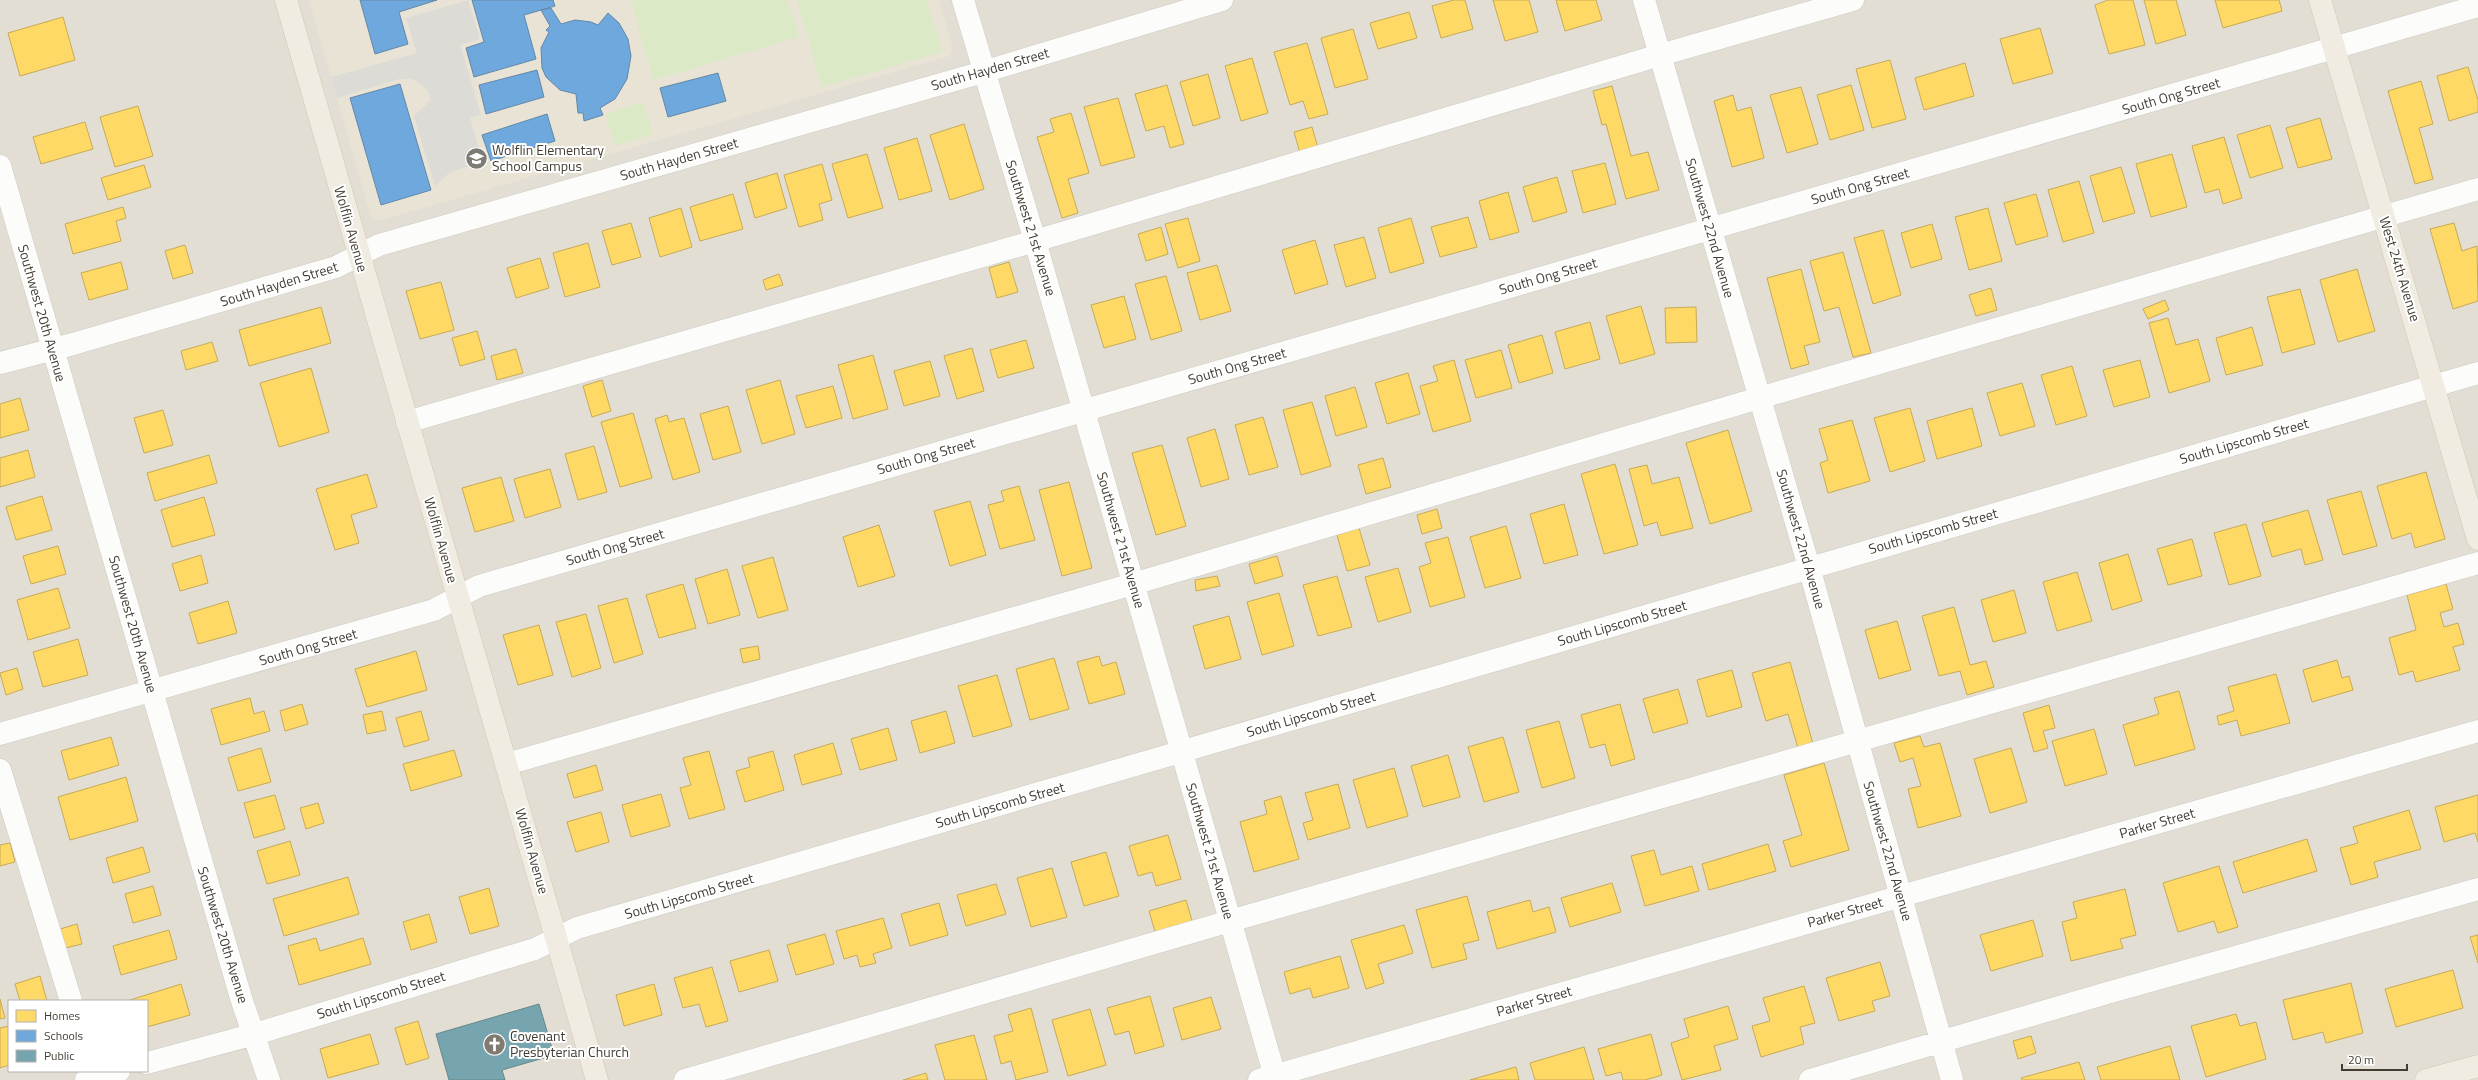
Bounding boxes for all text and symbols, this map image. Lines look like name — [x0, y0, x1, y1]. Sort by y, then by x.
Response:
street label: South Hayden Street — [928, 42, 1052, 95]
street label: South Ong Street — [2119, 71, 2222, 120]
street label: South Hayden Street — [617, 132, 741, 185]
place label: Wolflin Elementary School Campus — [492, 139, 604, 176]
school or university icon: Wolflin Elementary School Campus — [463, 145, 489, 171]
street label: Southwest 22nd Avenue — [1680, 156, 1740, 300]
street label: Southwest 21st Avenue — [1001, 157, 1062, 298]
street label: South Ong Street — [1808, 161, 1911, 210]
street label: Wolflin Avenue — [329, 184, 374, 274]
street label: West 24th Avenue — [2375, 214, 2426, 324]
street label: Southwest 20th Avenue — [13, 242, 72, 384]
street label: South Ong Street — [1496, 251, 1599, 300]
street label: South Hayden Street — [217, 256, 340, 311]
street label: South Ong Street — [1185, 341, 1288, 390]
street label: South Lipscomb Street — [2177, 412, 2311, 469]
street label: South Ong Street — [874, 431, 977, 480]
street label: Southwest 22nd Avenue — [1771, 467, 1831, 611]
street label: Southwest 21st Avenue — [1092, 469, 1151, 610]
street label: Wolflin Avenue — [419, 495, 464, 585]
street label: South Lipscomb Street — [1866, 502, 2000, 559]
street label: South Ong Street — [563, 522, 666, 571]
street label: Southwest 20th Avenue — [104, 553, 163, 695]
street label: South Lipscomb Street — [1555, 594, 1689, 651]
street label: South Ong Street — [256, 622, 359, 671]
street label: South Lipscomb Street — [1244, 685, 1378, 742]
street label: South Lipscomb Street — [933, 776, 1067, 833]
street label: Southwest 22nd Avenue — [1858, 779, 1918, 923]
street label: Southwest 21st Avenue — [1181, 780, 1240, 921]
street label: Parker Street — [2117, 802, 2197, 843]
street label: Wolflin Avenue — [510, 806, 555, 896]
street label: Southwest 20th Avenue — [193, 864, 254, 1006]
street label: South Lipscomb Street — [622, 867, 756, 924]
street label: Parker Street — [1805, 891, 1885, 932]
street label: South Lipscomb Street — [314, 965, 448, 1024]
street label: Parker Street — [1494, 980, 1574, 1021]
legend — [8, 1000, 148, 1072]
text: Homes — [44, 1006, 80, 1025]
place label: Covenant Presbyterian Church — [510, 1025, 629, 1062]
text: Schools — [44, 1026, 84, 1045]
church icon: Covenant Presbyterian Church — [482, 1031, 508, 1057]
text: Public — [44, 1046, 74, 1065]
scale bar — [2342, 1046, 2407, 1072]
text: 20 m — [2348, 1050, 2374, 1069]

